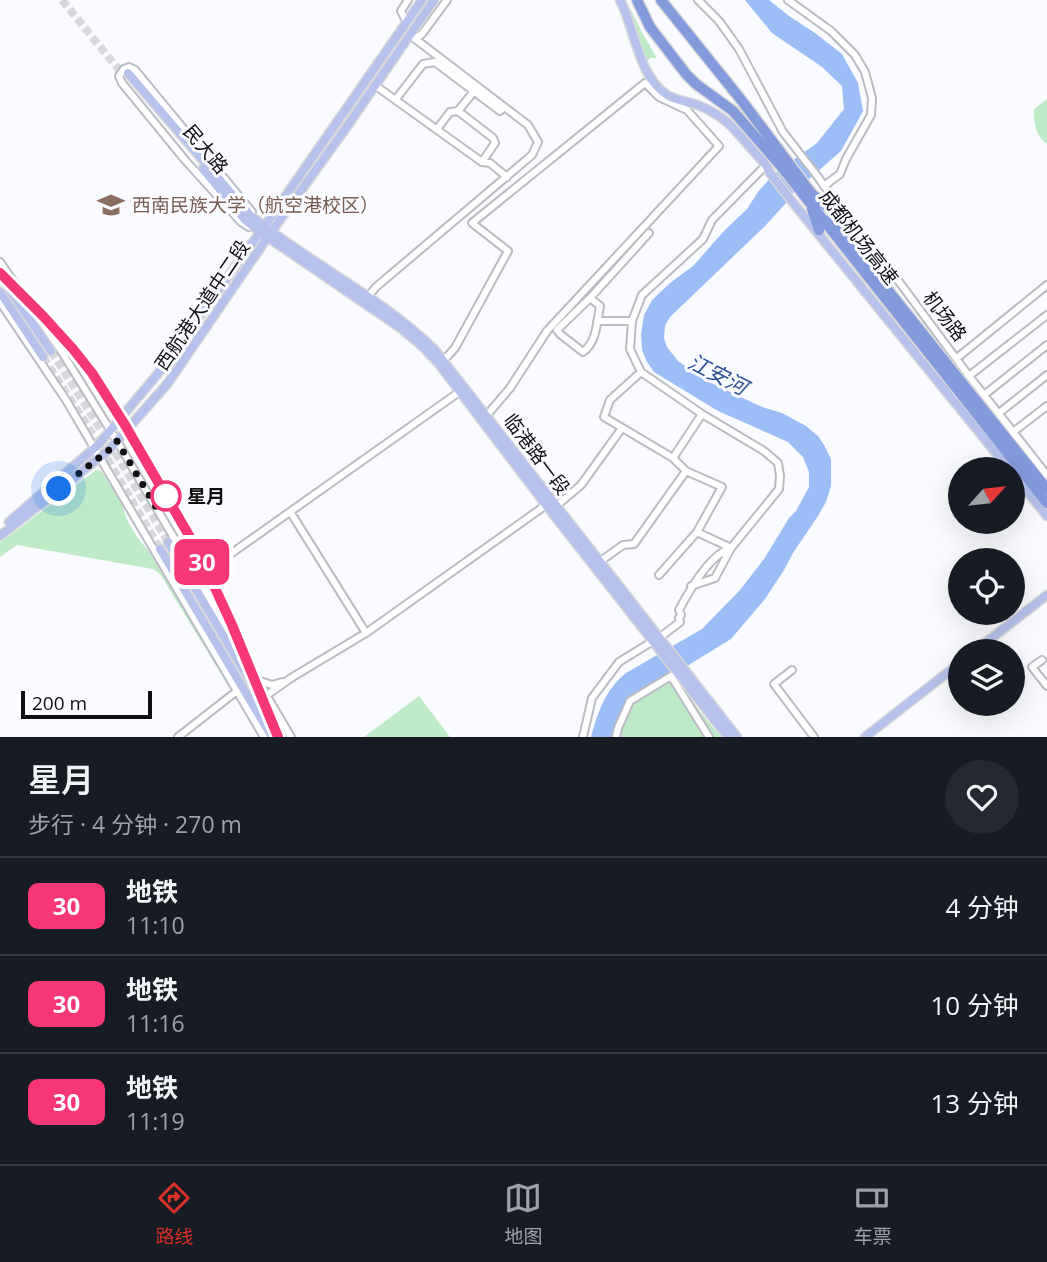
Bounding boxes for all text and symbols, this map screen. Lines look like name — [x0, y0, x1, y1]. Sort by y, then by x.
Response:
street label: 民大路 — [178, 119, 234, 179]
street label: 成都机场高速 — [814, 184, 904, 290]
school or university icon: 西南民族大学（航空港校区） — [96, 190, 126, 220]
place label: 西南民族大学（航空港校区） — [132, 192, 379, 218]
street label: 西航港大道中二段 — [149, 235, 255, 375]
street label: 机场路 — [917, 286, 973, 346]
water label: 江安河 — [684, 347, 756, 403]
street label: 临港路一段 — [498, 408, 576, 500]
north arrow — [948, 457, 1026, 534]
map controls — [948, 457, 1025, 716]
your location — [41, 471, 76, 506]
marker: 星月 — [151, 481, 181, 511]
place label: 星月 — [187, 483, 225, 509]
line badge: 30 — [170, 539, 234, 585]
text: 30 — [188, 545, 216, 578]
button: locate — [948, 548, 1025, 625]
button: layers — [948, 639, 1025, 716]
scale bar — [21, 688, 152, 720]
text: 200 m — [32, 690, 87, 716]
text: 星月 — [28, 757, 94, 802]
button: heart — [945, 760, 1019, 834]
text: 步行 · 4 分钟 · 270 m — [28, 808, 242, 840]
text: 地铁 — [126, 873, 178, 909]
text: 30 — [53, 889, 80, 922]
text: 4 分钟 — [945, 889, 1019, 925]
text: 11:10 — [126, 909, 185, 941]
text: 地铁 — [126, 971, 178, 1007]
text: 30 — [53, 987, 80, 1020]
text: 10 分钟 — [931, 987, 1019, 1023]
text: 11:16 — [126, 1007, 185, 1039]
text: 地铁 — [126, 1069, 178, 1105]
text: 30 — [53, 1085, 80, 1118]
text: 13 分钟 — [931, 1085, 1019, 1121]
text: 11:19 — [126, 1105, 185, 1137]
tab: 路线 — [155, 1179, 194, 1249]
tab: 地图 — [504, 1179, 543, 1249]
tab: 车票 — [853, 1179, 892, 1249]

